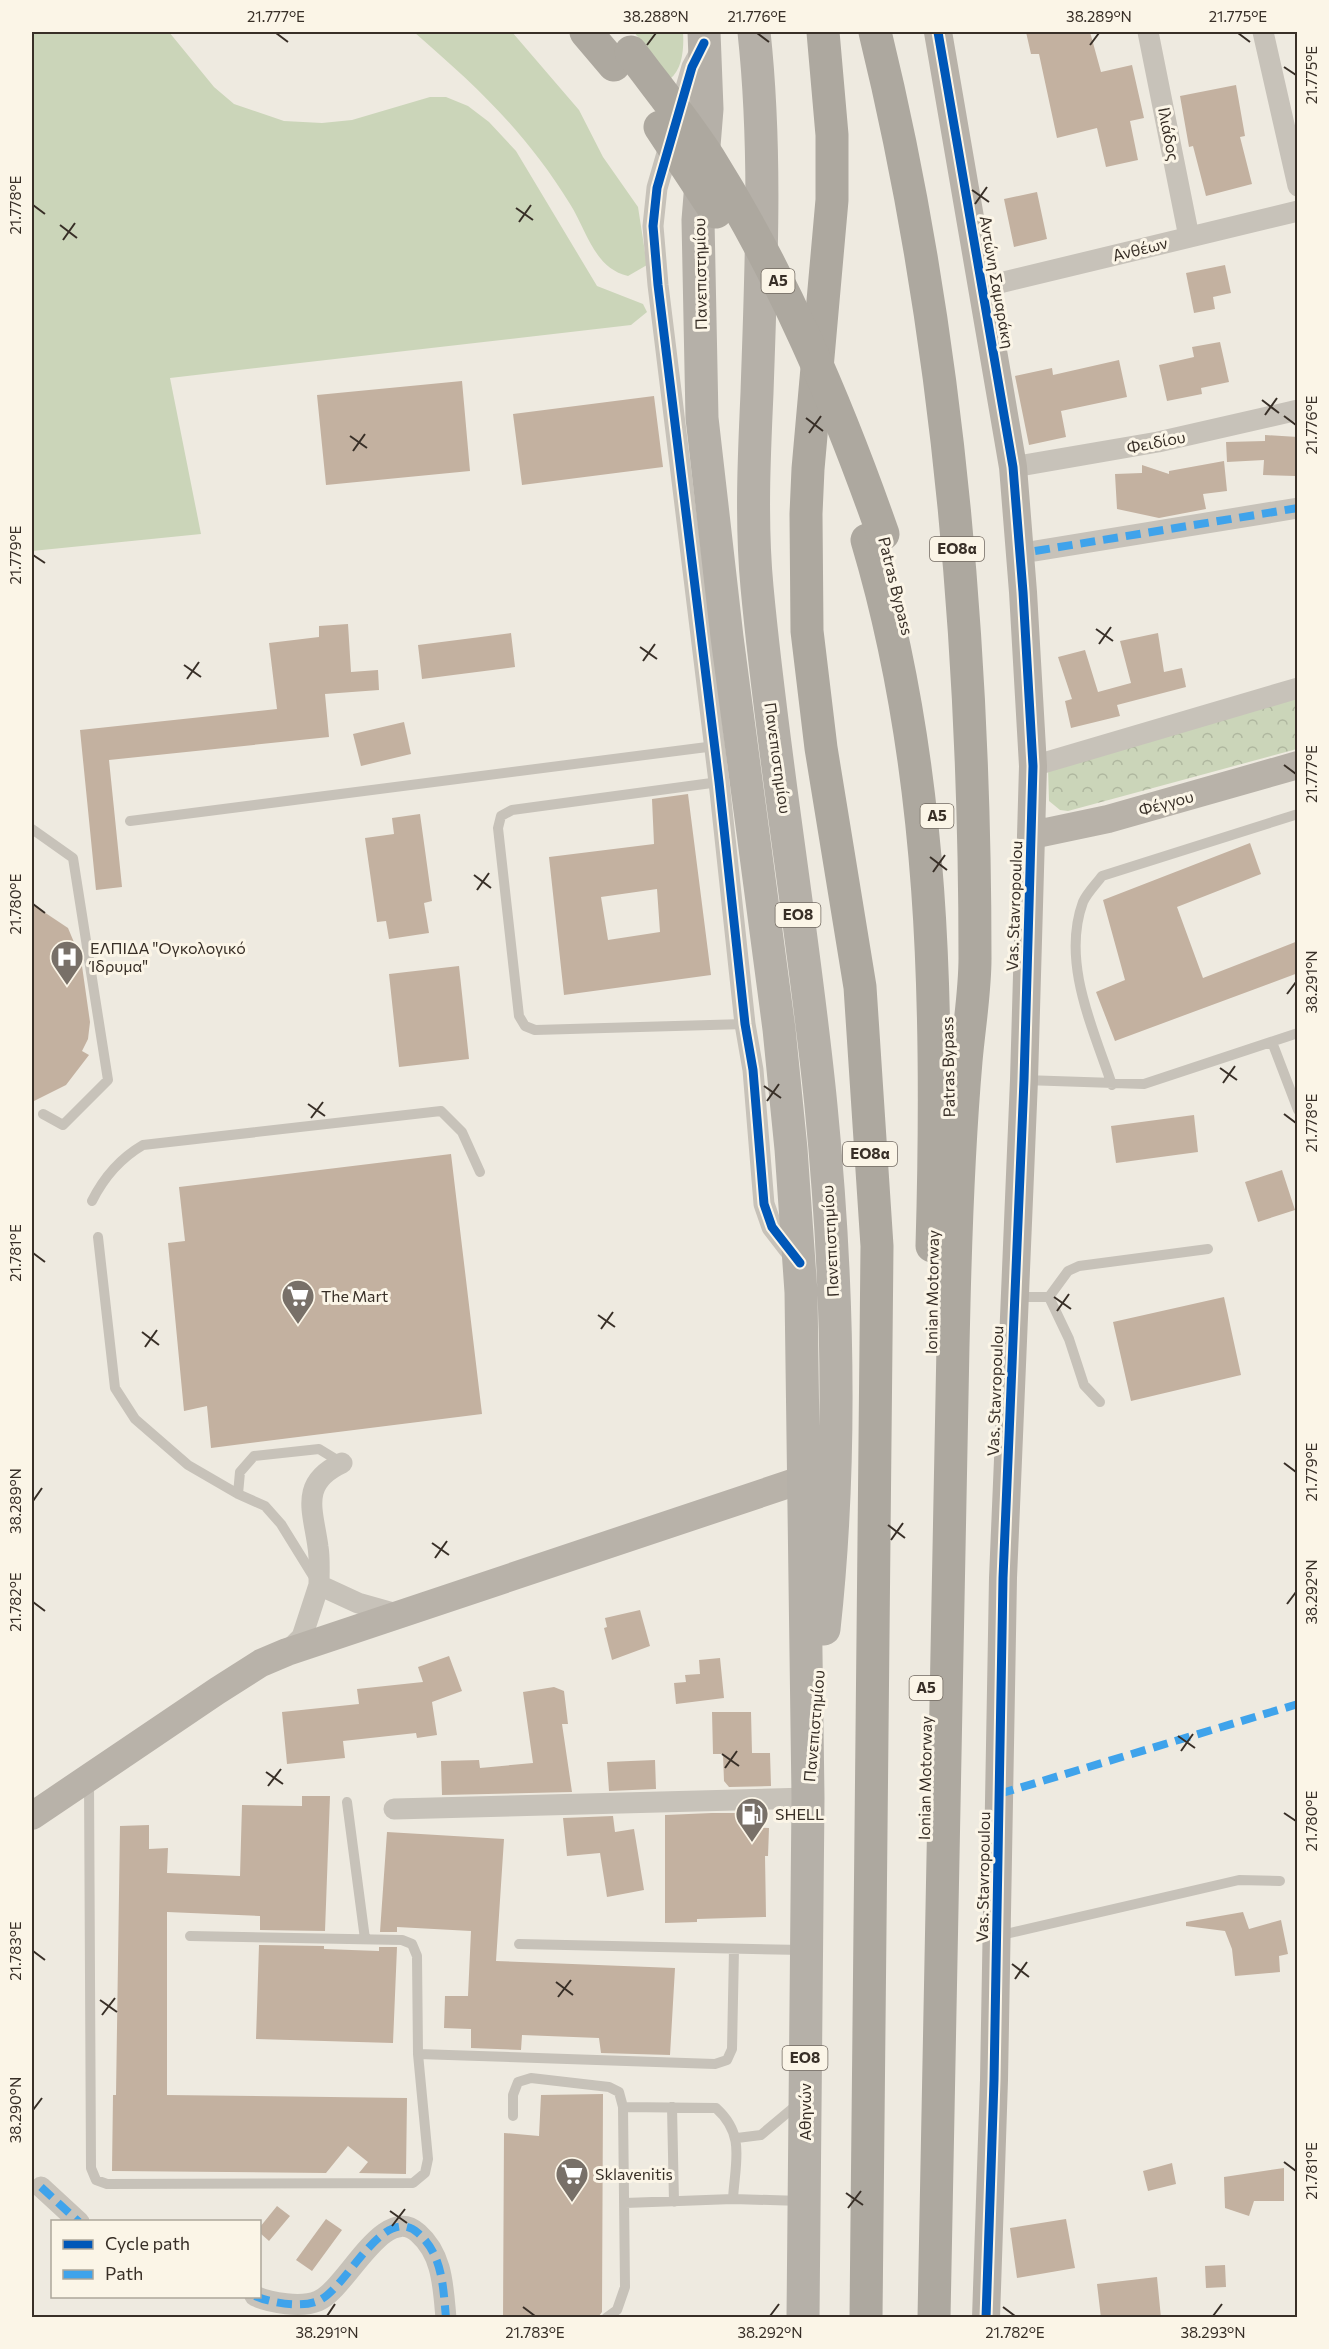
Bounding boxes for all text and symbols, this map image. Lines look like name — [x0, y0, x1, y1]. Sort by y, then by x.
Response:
text: 21.777°E — [247, 7, 305, 25]
text: 38.288°N — [623, 7, 689, 25]
text: 21.776°E — [728, 7, 787, 25]
text: 38.289°N — [1066, 7, 1132, 25]
text: 21.775°E — [1209, 7, 1267, 25]
text: 21.775°E — [1302, 46, 1320, 104]
street label: Ιλιάδος — [1155, 105, 1184, 163]
text: 21.778°E — [6, 175, 24, 234]
street label: Αντώνη Σαμαράκη — [976, 214, 1019, 350]
street label: Πανεπιστημίου — [689, 218, 710, 330]
street label: Ανθέων — [1110, 233, 1169, 265]
road number: Α5 — [762, 269, 794, 293]
text: 21.776°E — [1302, 395, 1320, 454]
street label: Φειδίου — [1125, 427, 1187, 457]
text: 21.779°E — [6, 525, 24, 584]
street label: Patras Bypass — [875, 535, 918, 637]
road number: ΕΟ8α — [930, 537, 984, 561]
street label: Πανεπιστημίου — [761, 701, 796, 815]
text: 21.777°E — [1302, 745, 1320, 803]
street label: Φέγγου — [1136, 786, 1195, 819]
road number: Α5 — [920, 804, 954, 828]
street label: Vas. Stavropoulou — [1002, 840, 1025, 972]
text: 21.780°E — [6, 873, 24, 934]
road number: ΕΟ8 — [776, 903, 820, 927]
place label: ΕΛΠΙΔΑ "Ογκολογικό Ίδρυμα" — [88, 938, 246, 975]
hospital icon: ΕΛΠΙΔΑ "Ογκολογικό Ίδρυμα" — [49, 939, 85, 986]
text: 38.291°N — [1302, 950, 1320, 1014]
street label: Patras Bypass — [937, 1016, 958, 1118]
text: 21.778°E — [1302, 1093, 1320, 1152]
road number: ΕΟ8α — [843, 1142, 897, 1166]
street label: Πανεπιστημίου — [817, 1185, 842, 1298]
text: 21.781°E — [6, 1224, 24, 1282]
street label: Ionian Motorway — [921, 1230, 942, 1354]
supermarket icon: The Mart — [280, 1278, 316, 1325]
place label: The Mart — [321, 1286, 389, 1305]
street label: Vas. Stavropoulou — [983, 1325, 1006, 1457]
text: 21.779°E — [1302, 1442, 1320, 1501]
text: 38.289°N — [6, 1468, 24, 1534]
text: 38.292°N — [1302, 1559, 1320, 1625]
text: 21.782°E — [6, 1572, 24, 1632]
street label: Πανεπιστημίου — [799, 1669, 828, 1783]
road number: Α5 — [910, 1676, 942, 1700]
street label: Ionian Motorway — [914, 1716, 935, 1840]
text: 21.780°E — [1302, 1790, 1320, 1851]
fuel station icon: SHELL — [734, 1796, 770, 1843]
place label: SHELL — [775, 1804, 824, 1823]
street label: Vas. Stavropoulou — [972, 1811, 993, 1943]
text: 21.783°E — [6, 1921, 24, 1981]
road number: ΕΟ8 — [782, 2046, 828, 2070]
text: 38.290°N — [6, 2077, 24, 2143]
street label: Αθηνών — [795, 2083, 814, 2141]
text: 21.781°E — [1302, 2142, 1320, 2200]
supermarket icon: Sklavenitis — [554, 2156, 590, 2203]
place label: Sklavenitis — [595, 2164, 673, 2183]
legend — [51, 2220, 261, 2298]
text: Cycle path — [105, 2232, 190, 2254]
text: Path — [105, 2262, 143, 2284]
text: 38.291°N — [295, 2323, 359, 2341]
text: 21.783°E — [505, 2323, 565, 2341]
text: 38.292°N — [737, 2323, 803, 2341]
text: 21.782°E — [985, 2323, 1045, 2341]
text: 38.293°N — [1180, 2323, 1246, 2341]

